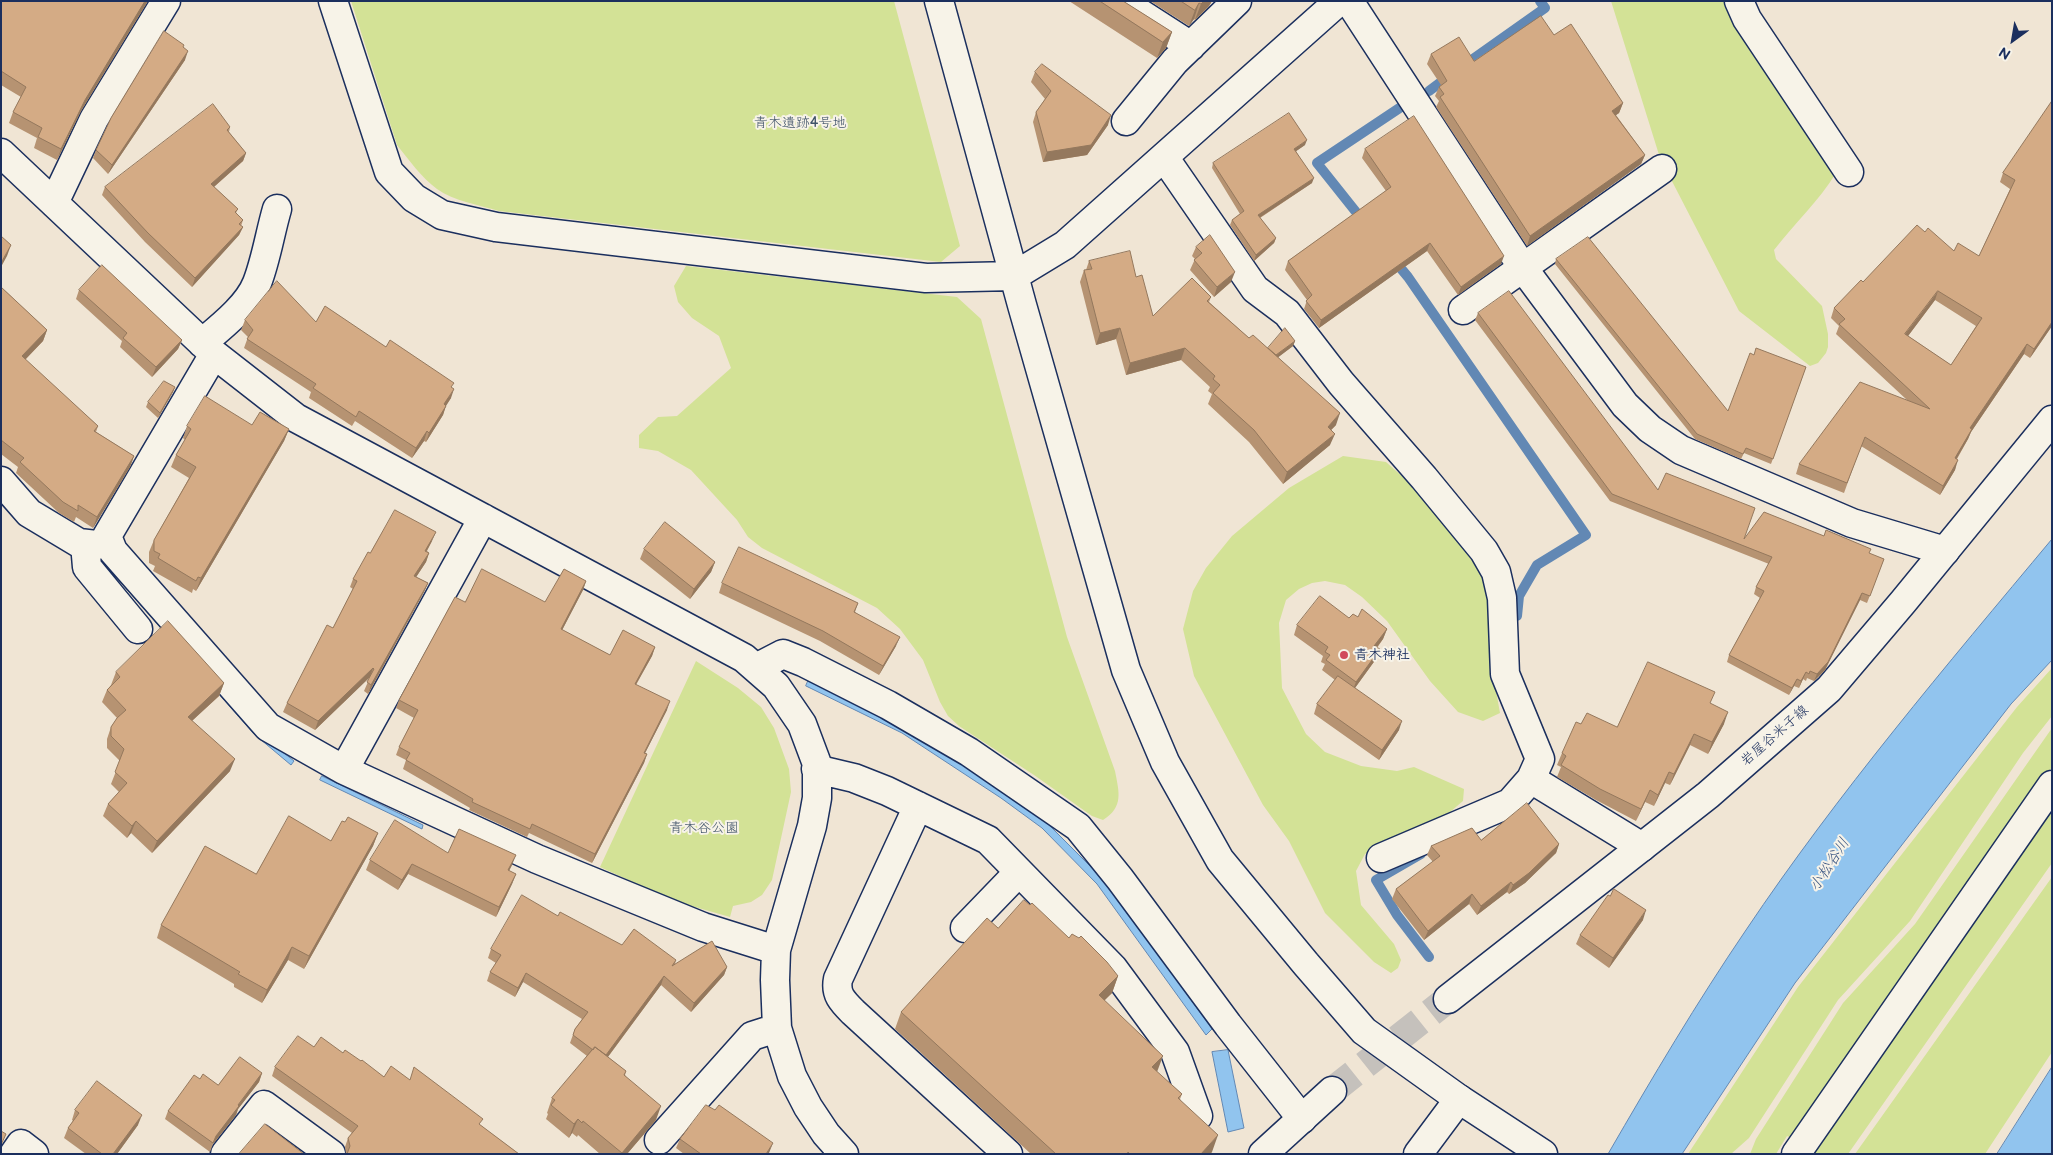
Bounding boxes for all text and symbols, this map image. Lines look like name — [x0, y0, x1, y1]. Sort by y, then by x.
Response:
north arrow — [1988, 15, 2038, 65]
text: N — [1996, 43, 2014, 63]
park label: 青木遺跡4号地 — [754, 115, 846, 131]
place label: 青木神社 — [1354, 647, 1410, 663]
marker: 青木神社 — [1338, 649, 1350, 661]
street label: 岩屋谷米子線 — [1738, 702, 1812, 770]
park label: 青木谷公園 — [669, 820, 739, 836]
water label: 小松谷川 — [1806, 835, 1854, 895]

